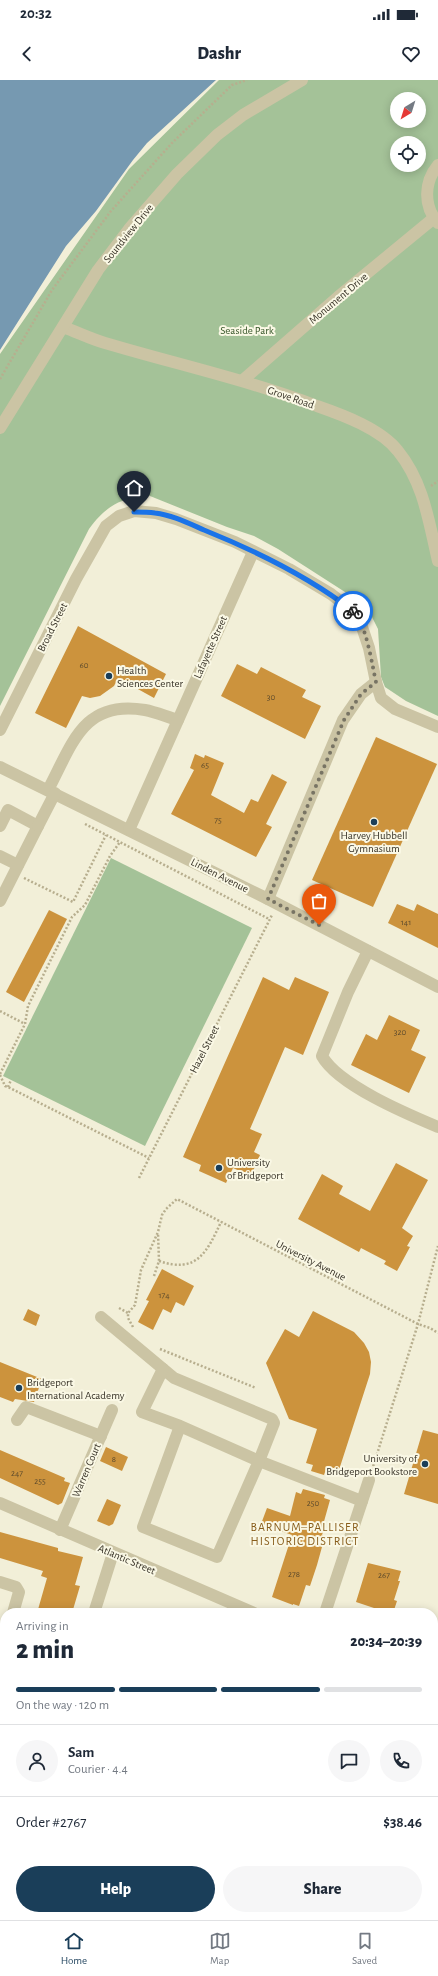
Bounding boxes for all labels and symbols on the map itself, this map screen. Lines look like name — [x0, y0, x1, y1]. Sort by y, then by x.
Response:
north arrow — [390, 92, 426, 128]
street label: Soundview Drive — [102, 202, 155, 265]
street label: Monument Drive — [307, 271, 370, 326]
park label: Seaside Park — [220, 325, 274, 336]
street label: Grove Road — [266, 384, 316, 411]
pin — [117, 471, 151, 512]
courier — [333, 591, 373, 631]
street label: Broad Street — [35, 601, 70, 653]
street label: Lafayette Street — [192, 614, 229, 680]
house number: 60 — [80, 661, 89, 670]
place label: Health Sciences Center — [117, 665, 183, 689]
marker: Health Sciences Center — [104, 671, 114, 681]
house number: 30 — [267, 693, 275, 702]
house number: 65 — [201, 761, 209, 770]
house number: 75 — [214, 816, 222, 825]
marker: Harvey Hubbell Gymnasium — [369, 817, 379, 827]
place label: Harvey Hubbell Gymnasium — [341, 830, 407, 854]
street label: Linden Avenue — [189, 856, 250, 895]
pin — [302, 884, 336, 925]
house number: 141 — [401, 918, 411, 927]
street label: Hazel Street — [188, 1023, 221, 1075]
house number: 320 — [394, 1028, 407, 1037]
place label: University of Bridgeport — [227, 1157, 284, 1181]
marker: University of Bridgeport — [214, 1163, 224, 1173]
street label: University Avenue — [274, 1238, 348, 1283]
house number: 174 — [158, 1291, 170, 1300]
place label: Bridgeport International Academy — [27, 1377, 125, 1401]
marker: Bridgeport International Academy — [14, 1383, 24, 1393]
street label: Warren Court — [70, 1441, 103, 1499]
place label: University of Bridgeport Bookstore — [326, 1453, 418, 1477]
house number: 8 — [112, 1455, 116, 1464]
marker: University of Bridgeport Bookstore — [420, 1459, 430, 1469]
house number: 247 — [11, 1469, 23, 1478]
house number: 255 — [34, 1477, 46, 1486]
house number: 250 — [307, 1499, 320, 1508]
district label: BARNUM–PALLISER HISTORIC DISTRICT — [250, 1521, 360, 1547]
street label: Atlantic Street — [97, 1542, 158, 1577]
house number: 278 — [288, 1570, 300, 1579]
house number: 267 — [378, 1571, 390, 1580]

